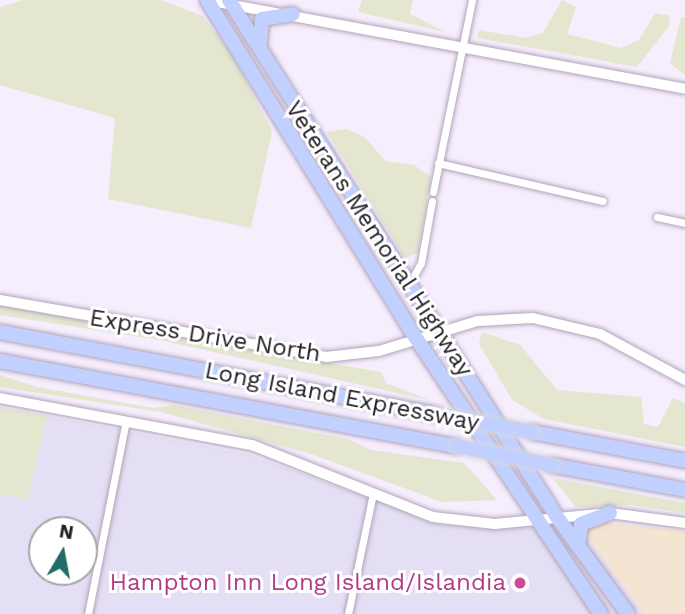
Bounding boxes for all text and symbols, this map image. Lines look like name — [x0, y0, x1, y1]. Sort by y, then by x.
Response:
street label: Veterans Memorial Highway — [279, 95, 479, 383]
street label: Express Drive North — [87, 304, 323, 368]
street label: Long Island Expressway — [202, 356, 482, 438]
north arrow — [28, 516, 98, 586]
text: N — [57, 519, 75, 544]
place label: Hampton Inn Long Island/Islandia — [109, 569, 506, 597]
marker: Hampton Inn Long Island/Islandia — [512, 575, 528, 591]

